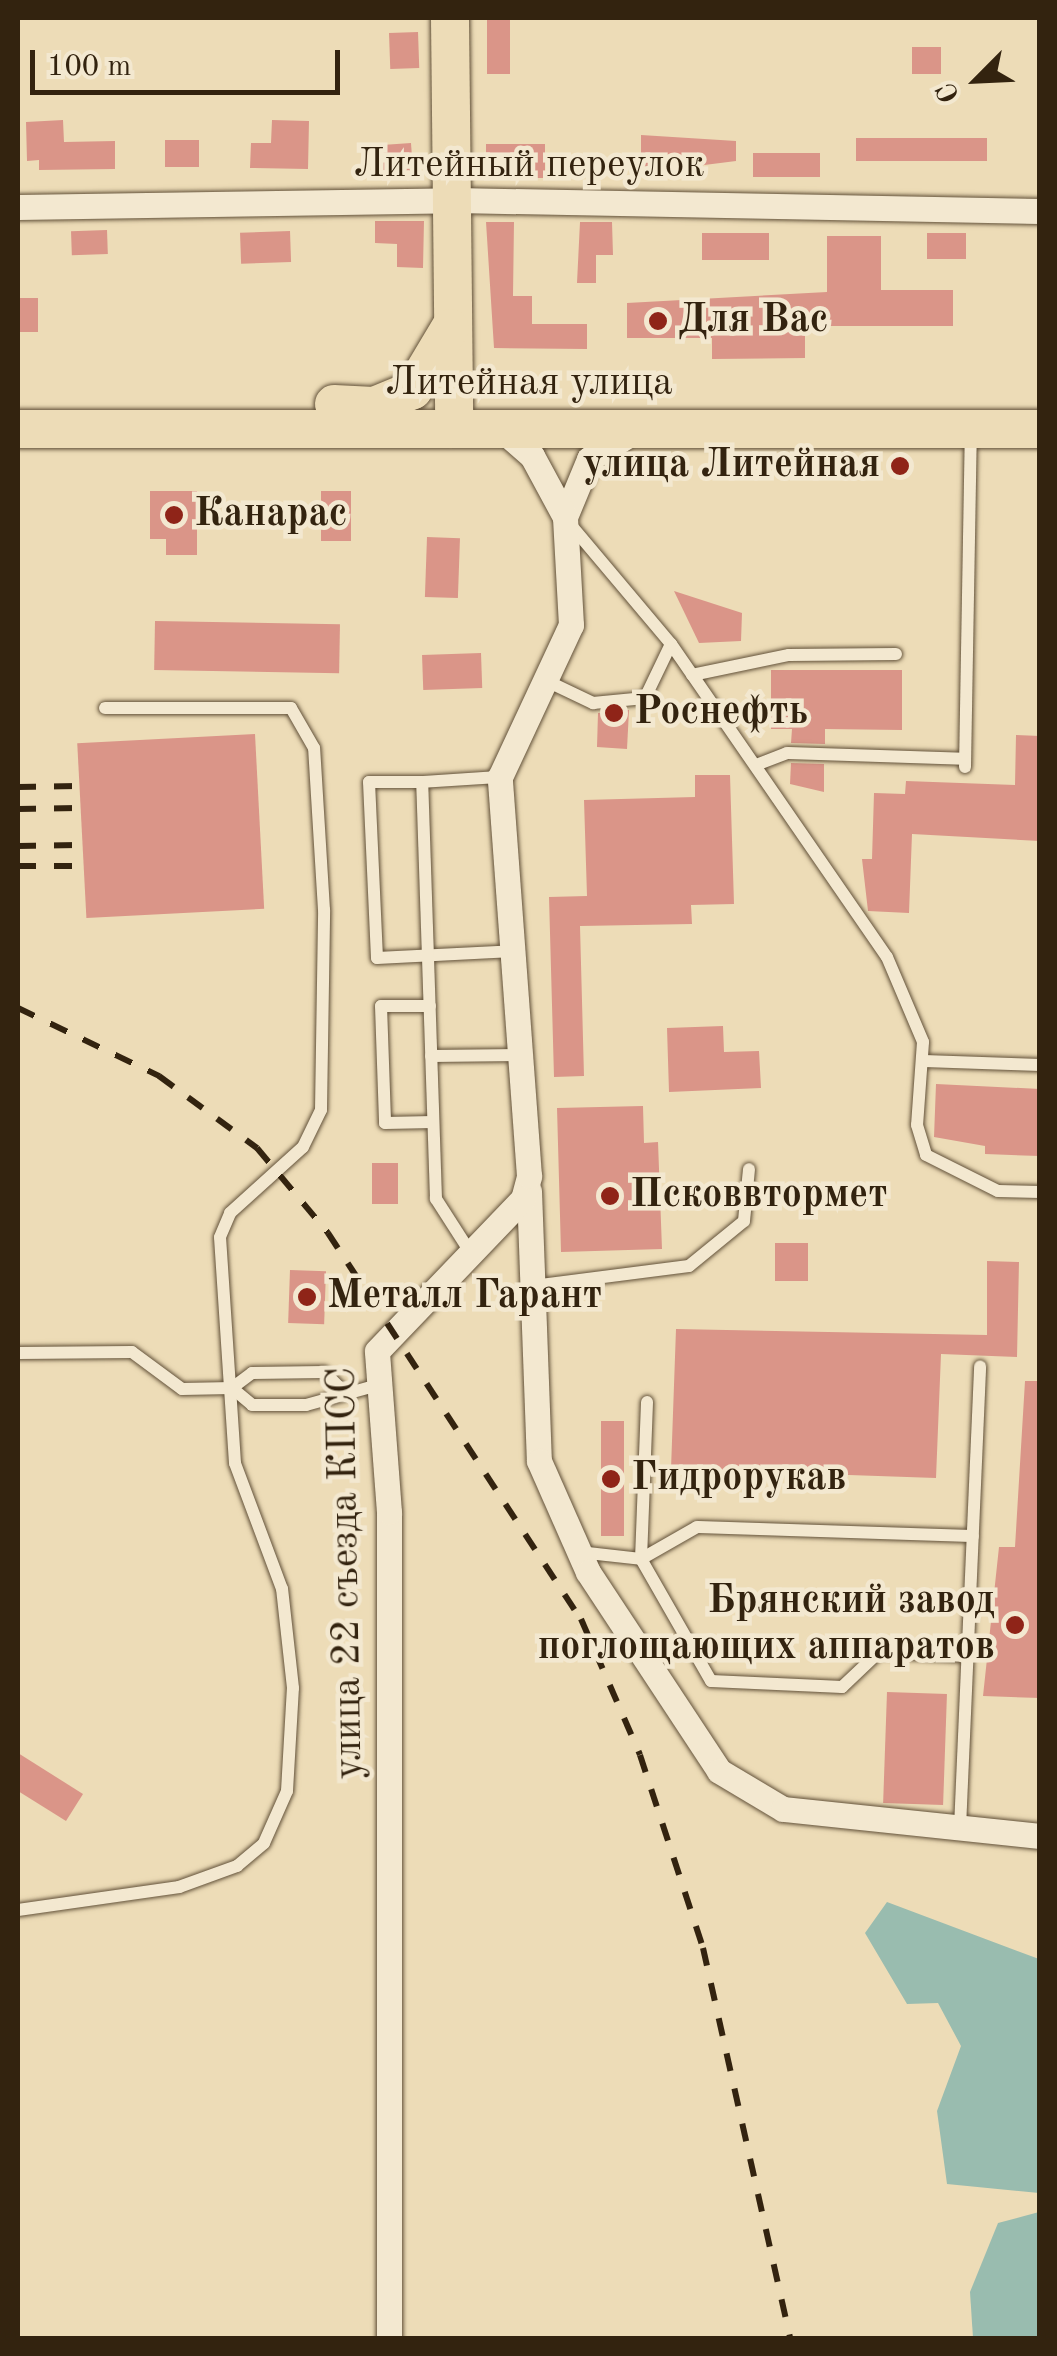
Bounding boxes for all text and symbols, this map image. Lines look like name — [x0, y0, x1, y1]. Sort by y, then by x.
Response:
scale bar — [35, 30, 345, 92]
north arrow — [927, 30, 1027, 130]
text: 100 m — [47, 52, 131, 82]
text: С — [933, 78, 966, 106]
street label: Литейный переулок — [354, 142, 704, 190]
place label: Для Вас — [678, 297, 828, 345]
marker: Для Вас — [647, 310, 669, 332]
street label: Литейная улица — [385, 360, 673, 408]
place label: улица Литейная — [583, 442, 880, 490]
marker: улица Литейная — [889, 455, 911, 477]
place label: Канарас — [194, 491, 348, 539]
marker: Канарас — [163, 504, 185, 526]
place label: Роснефть — [634, 689, 808, 737]
marker: Роснефть — [603, 702, 625, 724]
place label: Псковвтормет — [630, 1172, 888, 1220]
marker: Псковвтормет — [599, 1185, 621, 1207]
place label: Металл Гарант — [327, 1273, 602, 1321]
marker: Металл Гарант — [296, 1286, 318, 1308]
street label: улица 22 съезда КПСС — [319, 1366, 375, 1780]
place label: Гидрорукав — [631, 1455, 847, 1503]
marker: Гидрорукав — [600, 1468, 622, 1490]
place label: Брянский завод поглощающих аппаратов — [538, 1578, 995, 1672]
marker: Брянский завод поглощающих аппаратов — [1004, 1614, 1026, 1636]

